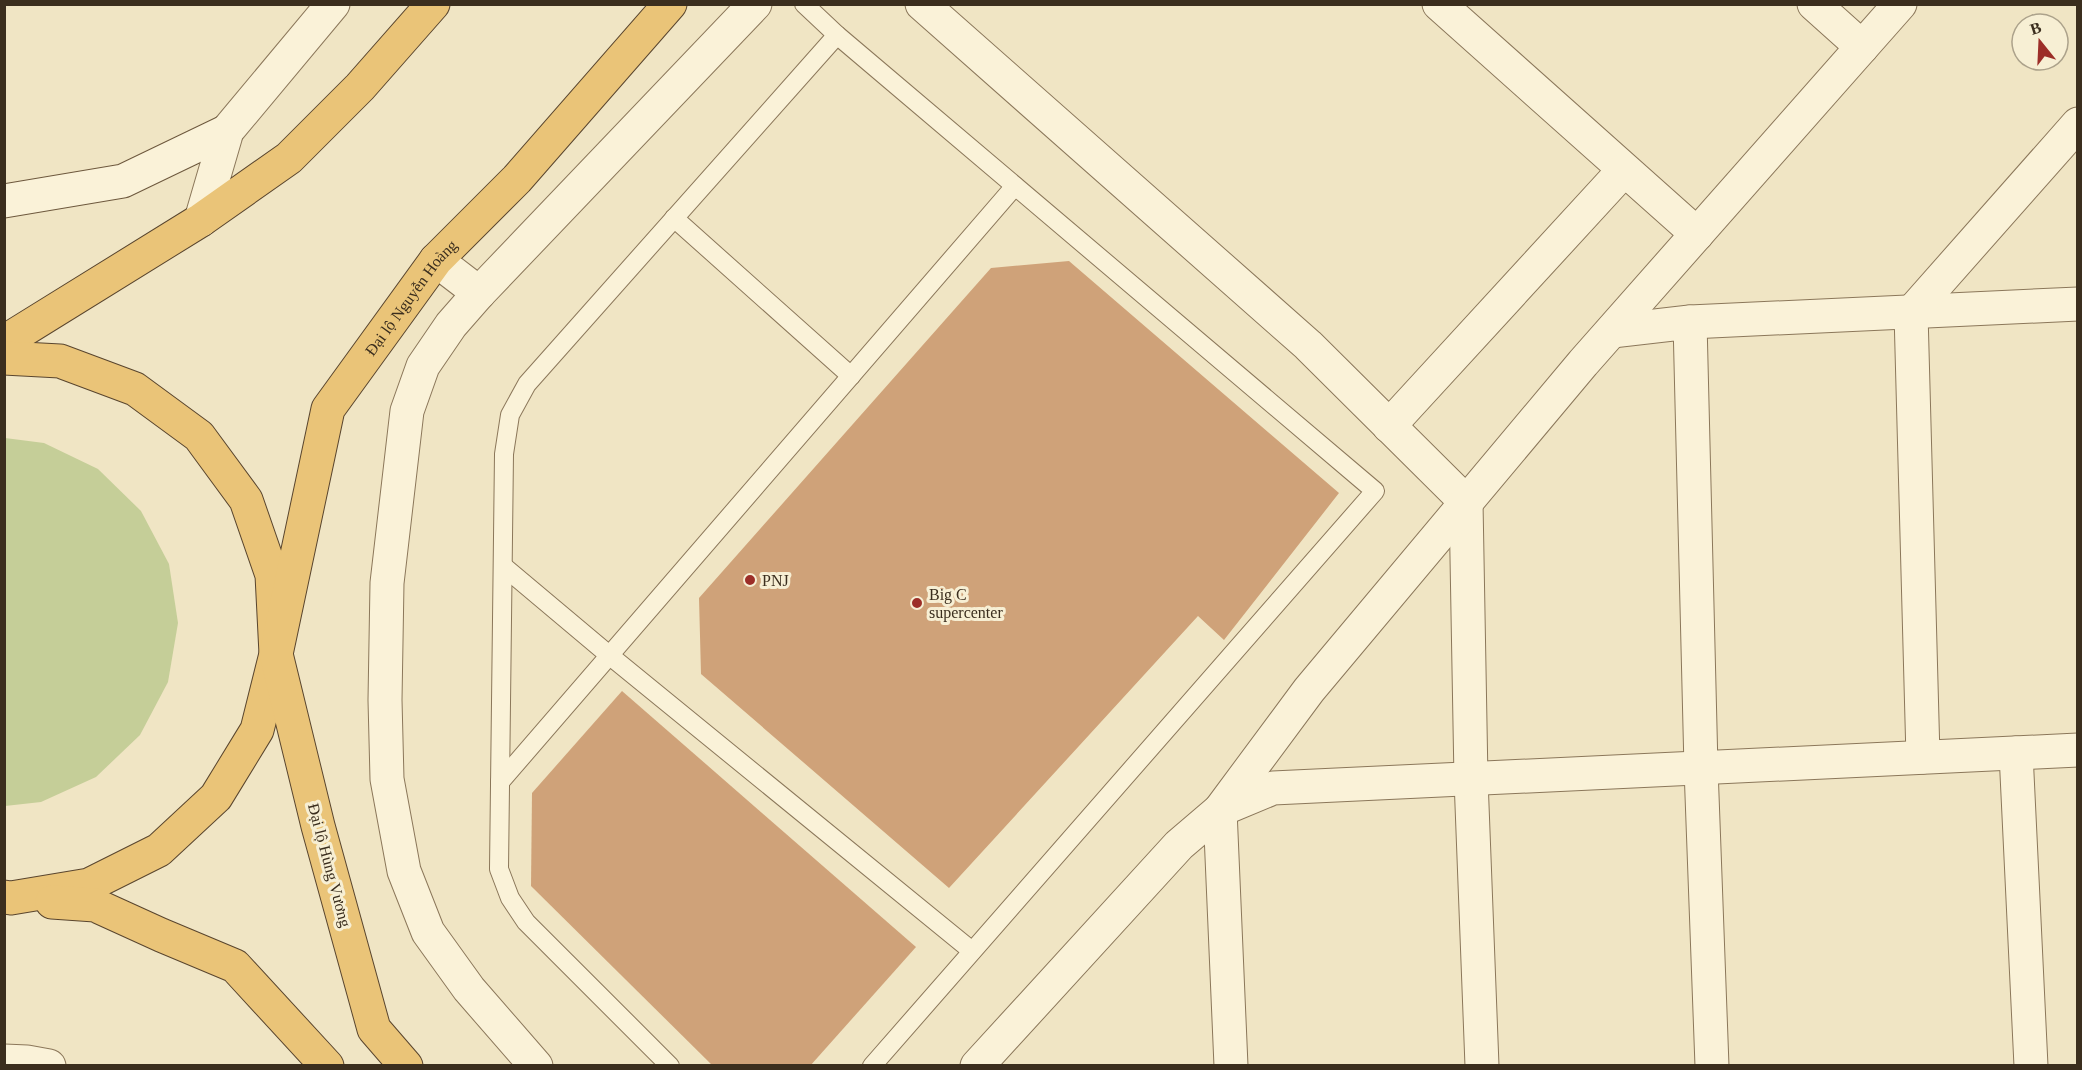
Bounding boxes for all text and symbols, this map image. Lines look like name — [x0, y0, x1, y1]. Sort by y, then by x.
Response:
north arrow — [2010, 12, 2070, 72]
text: B — [2028, 18, 2044, 38]
street label: Đại lộ Nguyễn Hoàng — [362, 236, 461, 359]
place label: PNJ — [762, 572, 789, 589]
marker: PNJ — [743, 573, 757, 587]
place label: Big C supercenter — [929, 586, 1003, 622]
marker: Big C supercenter — [910, 596, 924, 610]
street label: Đại lộ Hùng Vương — [304, 801, 354, 929]

